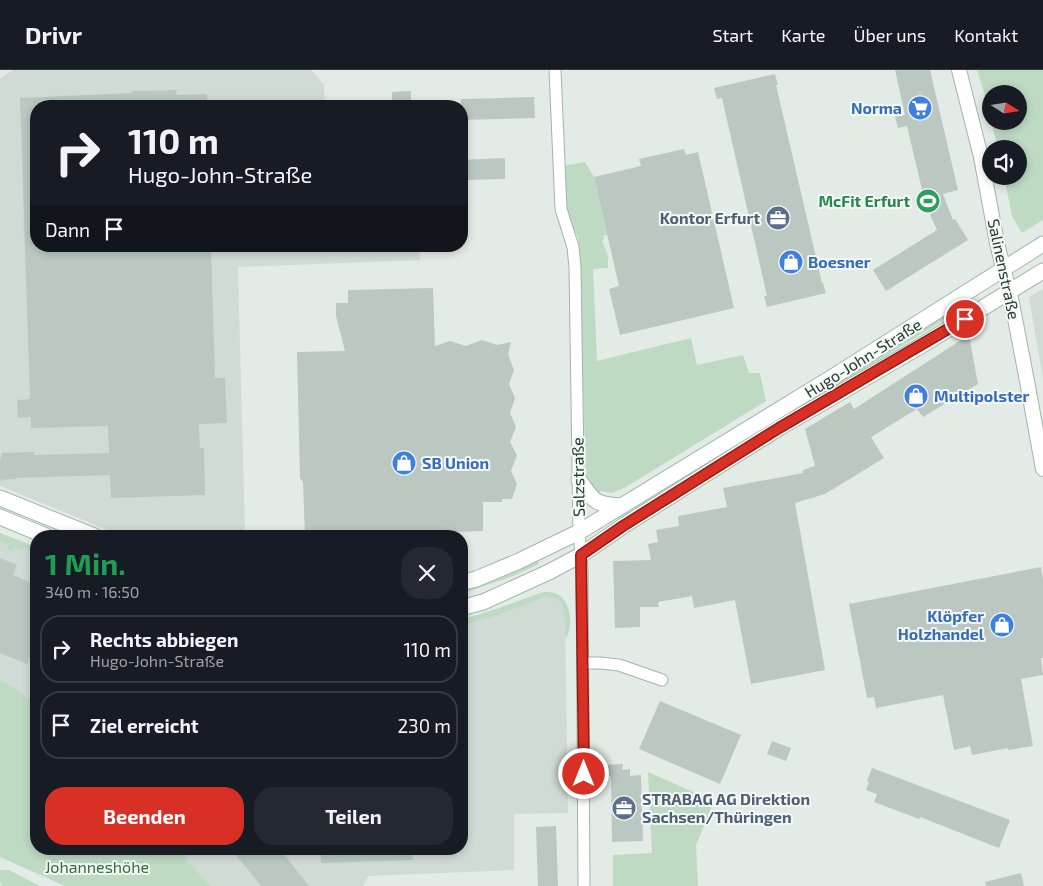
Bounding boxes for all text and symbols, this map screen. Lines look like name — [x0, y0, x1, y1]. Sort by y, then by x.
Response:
text: Drivr — [25, 20, 82, 49]
text: Start — [712, 24, 753, 46]
text: Karte — [781, 24, 826, 46]
text: Über uns — [854, 24, 926, 46]
text: Kontakt — [954, 24, 1018, 46]
north arrow — [982, 85, 1028, 130]
map controls — [982, 85, 1027, 185]
supermarket icon: Norma — [907, 95, 933, 121]
place label: Norma — [851, 98, 902, 117]
text: 110 m — [128, 119, 219, 161]
icon: right — [45, 120, 110, 185]
button: sound — [982, 140, 1027, 185]
text: Hugo-John-Straße — [128, 161, 312, 187]
sports icon: McFit Erfurt — [915, 188, 941, 214]
place label: McFit Erfurt — [818, 191, 910, 210]
office icon: Kontor Erfurt — [765, 205, 791, 231]
place label: Kontor Erfurt — [660, 208, 760, 227]
icon: arrive — [100, 215, 128, 243]
street label: Salinenstraße — [985, 217, 1024, 321]
text: Dann — [45, 218, 90, 241]
shop icon: Boesner — [778, 249, 804, 275]
place label: Boesner — [808, 252, 871, 271]
pin — [944, 298, 986, 340]
icon: arrive — [951, 305, 979, 333]
street label: Hugo-John-Straße — [801, 314, 925, 401]
shop icon: Multipolster — [903, 383, 929, 409]
place label: Multipolster — [934, 386, 1030, 405]
street label: Salzstraße — [567, 437, 588, 517]
shop icon: SB Union — [391, 450, 417, 476]
place label: SB Union — [422, 453, 489, 472]
text: 1 Min. — [45, 545, 126, 581]
button: close — [401, 547, 453, 599]
text: 340 m · 16:50 — [45, 582, 139, 601]
place label: Klöpfer Holzhandel — [898, 606, 985, 643]
shop icon: Klöpfer Holzhandel — [989, 612, 1015, 638]
text: Rechts abbiegen — [90, 628, 238, 651]
icon: right — [47, 635, 75, 663]
text: 110 m — [404, 638, 451, 661]
text: Hugo-John-Straße — [90, 651, 224, 670]
icon: arrive — [47, 711, 75, 739]
text: Ziel erreicht — [90, 714, 199, 737]
text: 230 m — [397, 714, 451, 737]
position arrow — [557, 747, 609, 799]
button: Beenden — [45, 787, 244, 845]
button: Teilen — [254, 787, 453, 845]
place label: STRABAG AG Direktion Sachsen/Thüringen — [642, 789, 810, 826]
office icon: STRABAG AG Direktion Sachsen/Thüringen — [611, 795, 637, 821]
park label: Johanneshöhe — [45, 857, 149, 876]

